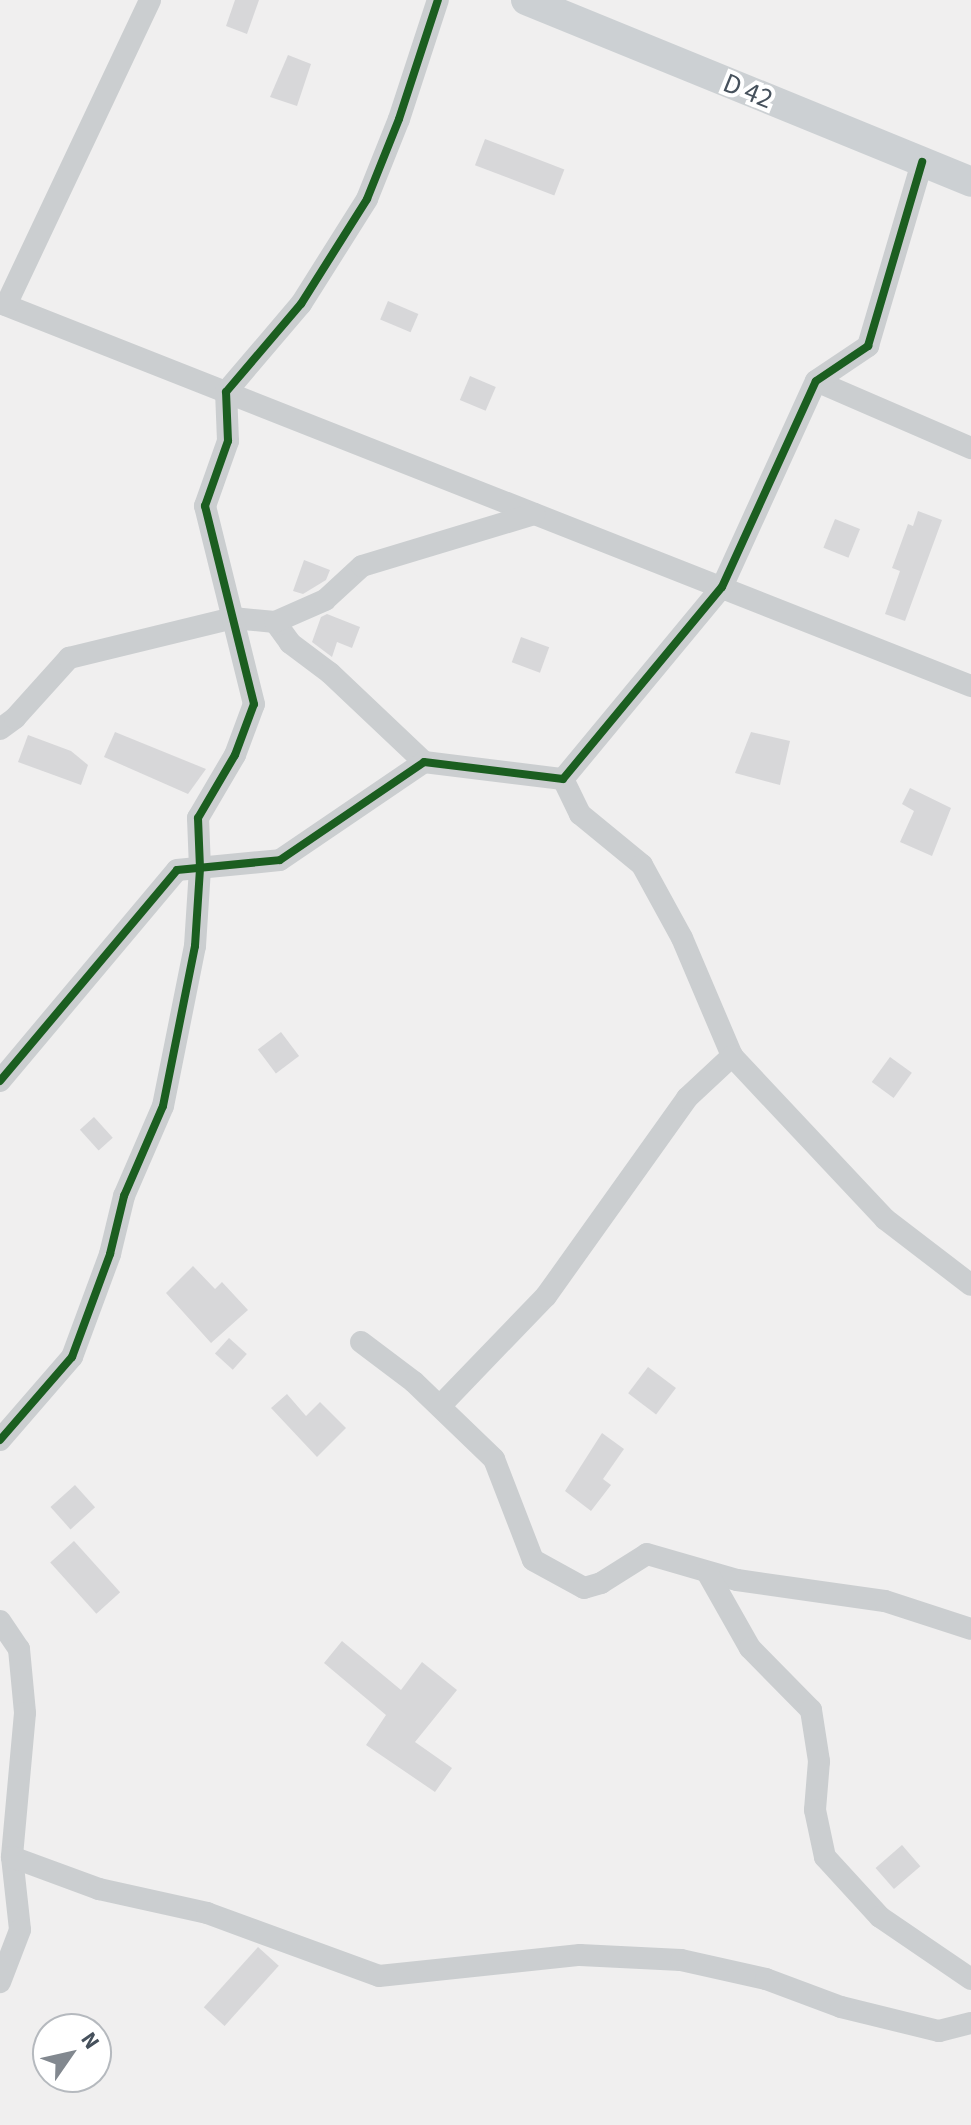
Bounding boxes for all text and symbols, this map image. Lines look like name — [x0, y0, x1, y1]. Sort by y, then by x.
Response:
street label: D 42 — [718, 66, 778, 116]
north arrow — [32, 2013, 112, 2093]
text: N — [73, 2026, 108, 2056]

